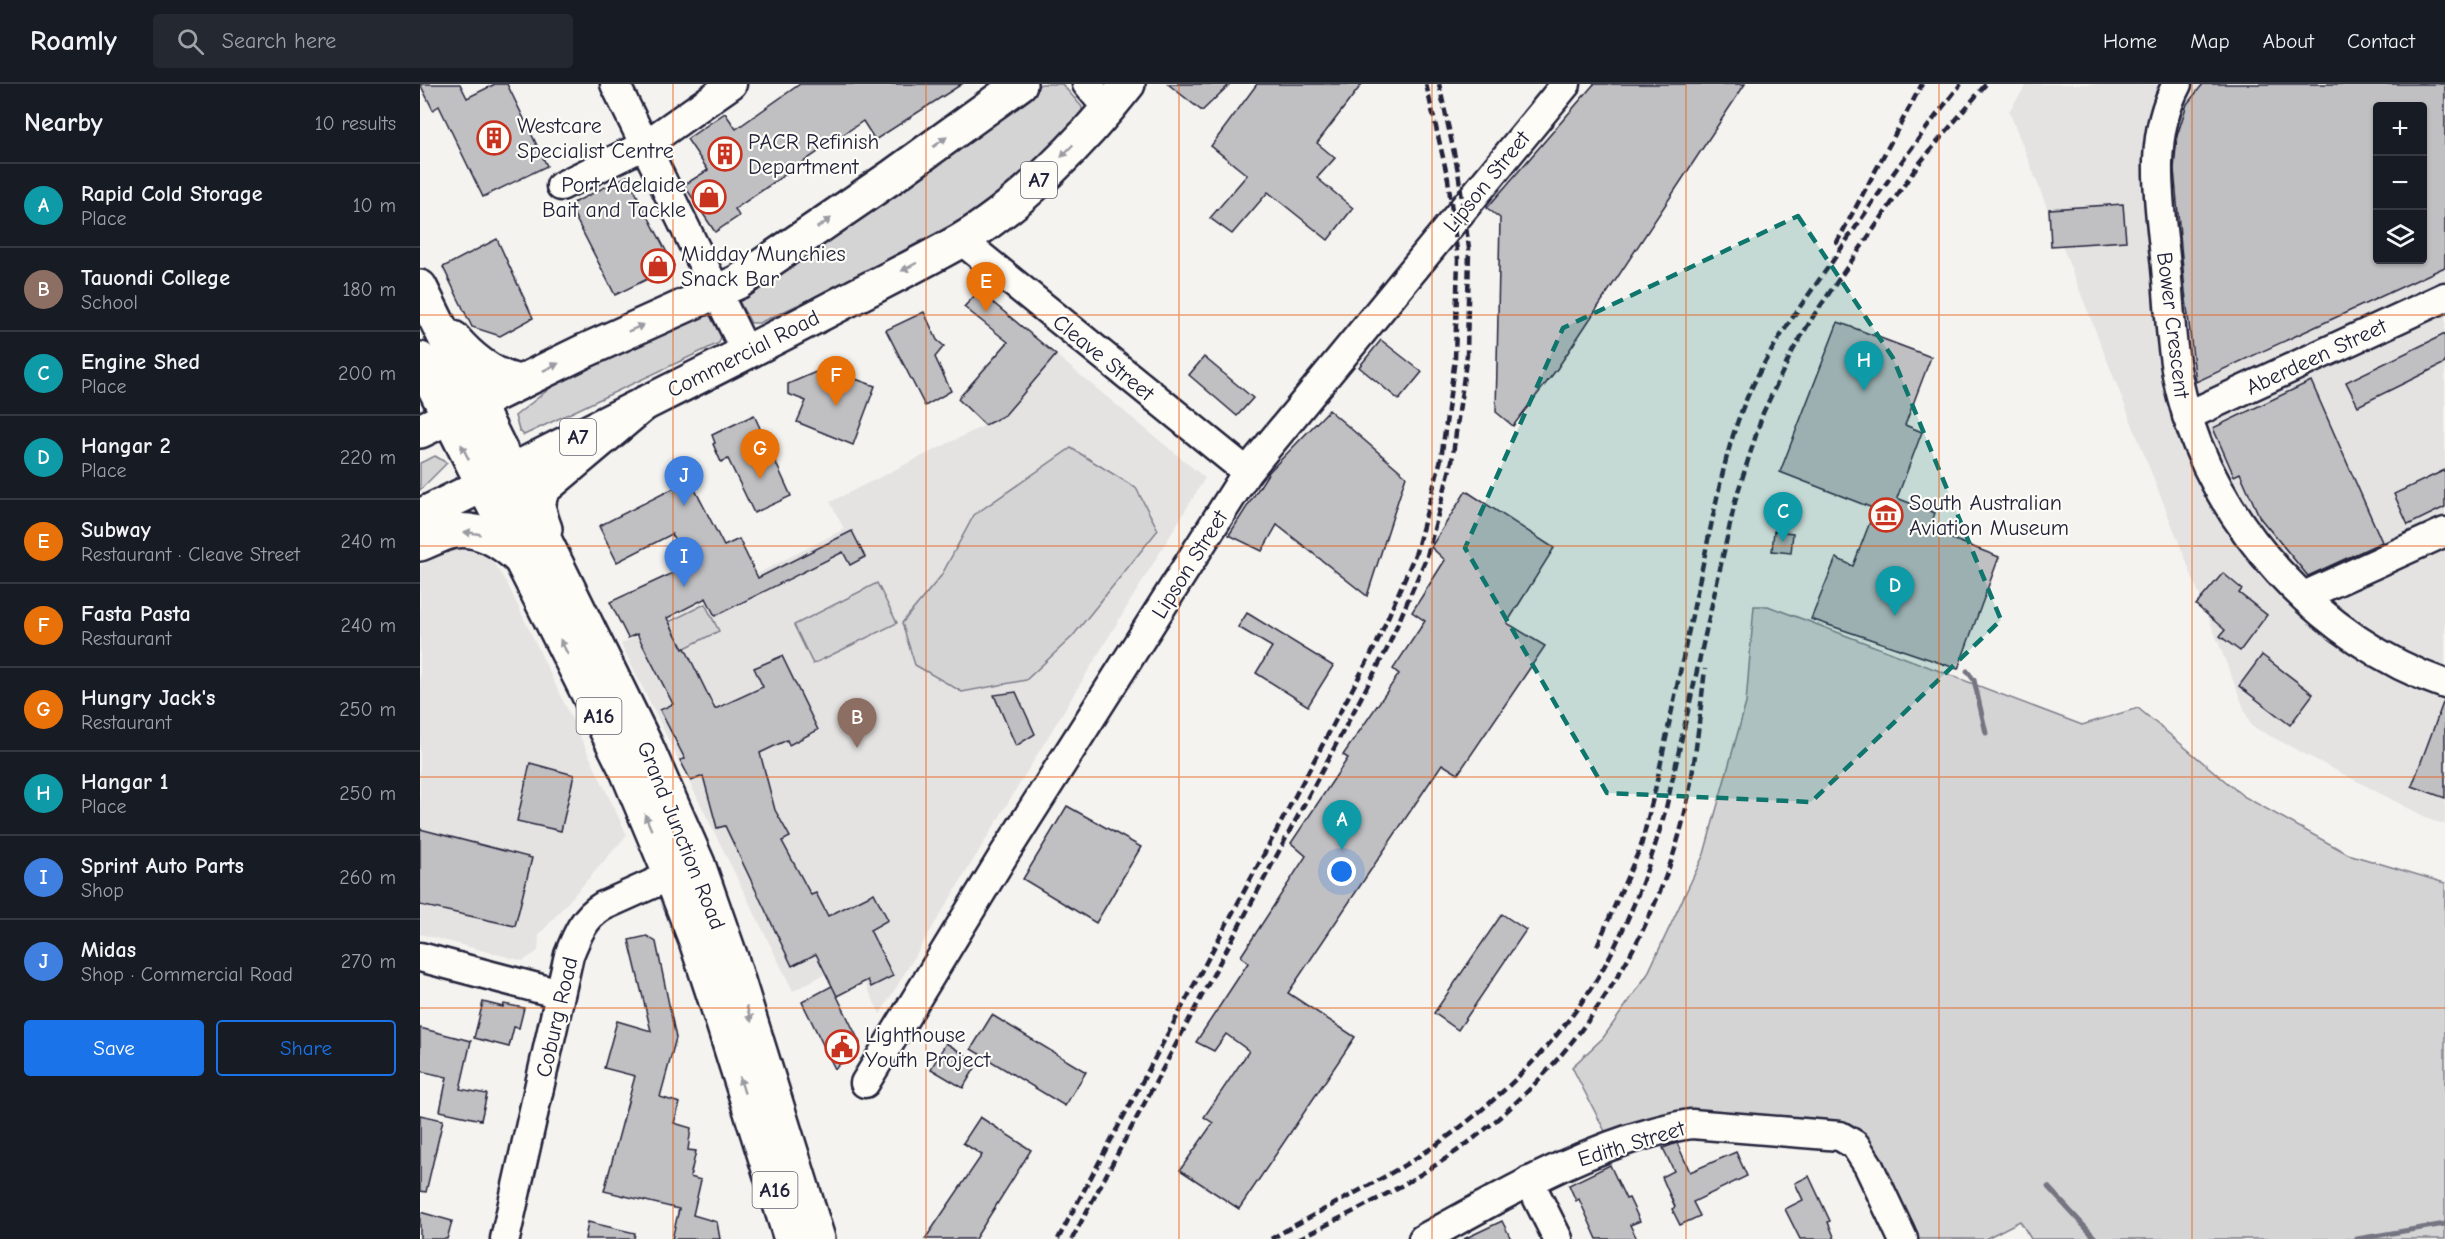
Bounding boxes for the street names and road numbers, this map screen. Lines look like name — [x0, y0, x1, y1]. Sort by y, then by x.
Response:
street label: Lipson Street — [1438, 125, 1536, 238]
road number: A7 — [1021, 162, 1057, 198]
street label: Bower Crescent — [2151, 251, 2195, 400]
street label: Commercial Road — [663, 304, 824, 403]
street label: Cleave Street — [1047, 309, 1160, 407]
street label: Aberdeen Street — [2242, 313, 2391, 401]
road number: A7 — [560, 419, 596, 455]
street label: Lipson Street — [1146, 505, 1234, 624]
road number: A16 — [576, 698, 621, 734]
street label: Grand Junction Road — [631, 738, 731, 933]
street label: Coburg Road — [531, 954, 583, 1080]
street label: Edith Street — [1575, 1115, 1689, 1173]
road number: A16 — [752, 1172, 798, 1208]

